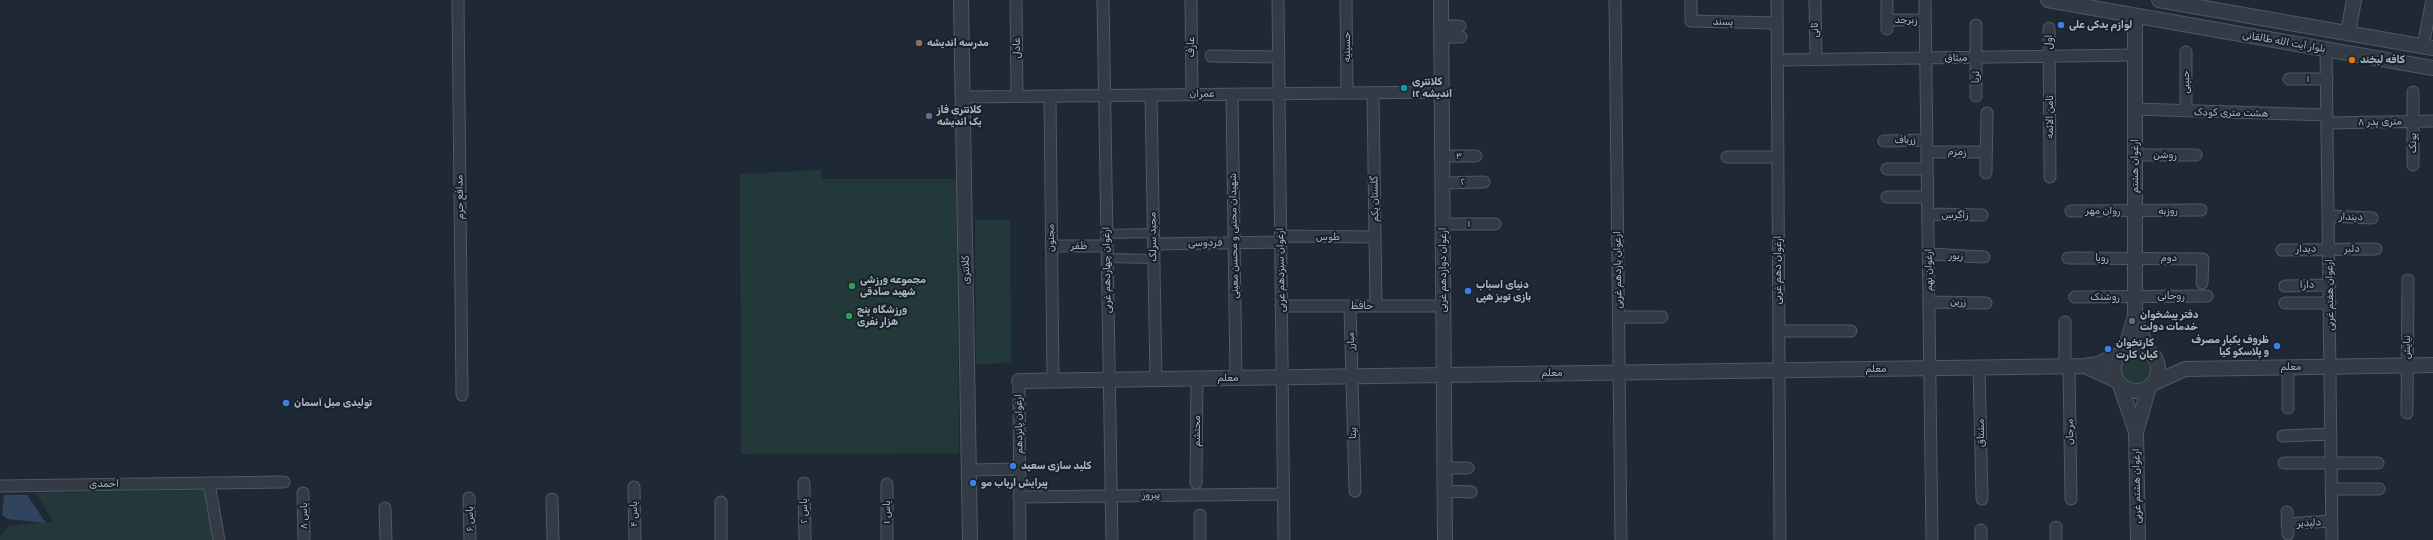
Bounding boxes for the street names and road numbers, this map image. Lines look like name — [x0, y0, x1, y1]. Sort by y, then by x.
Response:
street label: زبرجد — [1894, 14, 1918, 26]
street label: پسند — [1713, 16, 1733, 28]
street label: ثانی — [1809, 22, 1821, 38]
street label: بلوار آیت الله طالقانی — [2242, 29, 2326, 55]
street label: حسینیه — [1341, 32, 1353, 62]
street label: اول — [2043, 35, 2055, 49]
street label: عادل — [1011, 37, 1023, 59]
street label: عارف — [1185, 37, 1197, 57]
street label: میثاق — [1944, 52, 1968, 64]
street label: حبیبی — [2180, 70, 2192, 94]
street label: ثریا — [1970, 71, 1982, 83]
street label: ۱ — [2306, 73, 2310, 85]
street label: عمران — [1189, 88, 1215, 100]
street label: ثامن الائمه — [2044, 95, 2056, 139]
street label: هشت متری کودک — [2194, 106, 2268, 120]
street label: ۸ متری پدر — [2358, 116, 2402, 128]
street label: پونک — [2407, 133, 2419, 153]
street label: زرباف — [1894, 134, 1916, 146]
street label: ارغوان هشتم — [2129, 139, 2141, 193]
street label: زمزم — [1948, 146, 1966, 158]
street label: روشن — [2153, 149, 2177, 161]
street label: ۳ — [1456, 150, 1462, 162]
street label: شهیدان مجتبی و محسن معینی — [1227, 173, 1241, 299]
street label: مدافع حرم — [454, 175, 466, 219]
street label: گلستان یکم — [1369, 176, 1381, 222]
street label: ۲ — [1460, 176, 1466, 188]
street label: روان مهر — [2086, 205, 2120, 217]
street label: روزبه — [2158, 205, 2178, 217]
street label: زاگرس — [1941, 209, 1969, 221]
street label: دیندار — [2339, 211, 2363, 223]
street label: مجید سرلک — [1147, 212, 1159, 262]
street label: ۱ — [1467, 218, 1471, 230]
street label: مجنون — [1045, 224, 1057, 252]
street label: ارغوان چهاردهم غربی — [1100, 226, 1114, 314]
street label: ارغوان دوازدهم غربی — [1437, 227, 1449, 313]
street label: ارغوان سیزدهم غربی — [1274, 228, 1288, 312]
street label: طوس — [1316, 231, 1340, 243]
street label: ارغوان یازدهم غربی — [1611, 231, 1625, 309]
street label: ارغوان دهم غربی — [1772, 236, 1784, 304]
street label: فردوسی — [1188, 237, 1222, 249]
street label: ظفر — [1071, 240, 1087, 252]
street label: دیدار — [2296, 243, 2316, 255]
street label: دلبر — [2344, 243, 2360, 255]
street label: ارغوان نهم — [1923, 249, 1935, 291]
street label: زیور — [1949, 250, 1963, 262]
street label: رویا — [2095, 252, 2109, 264]
street label: دوم — [2161, 252, 2177, 264]
street label: کلانتری — [960, 255, 972, 285]
street label: ارغوان هفتم غربی — [2323, 259, 2337, 331]
street label: دارا — [2300, 279, 2314, 291]
street label: روحانی — [2157, 290, 2185, 302]
street label: روشنک — [2090, 291, 2120, 303]
street label: زرین — [1950, 296, 1966, 308]
street label: حافظ — [1351, 300, 1373, 312]
street label: مبارز — [1345, 332, 1357, 350]
street label: نیایش — [2401, 335, 2413, 359]
street label: معلم — [2280, 361, 2302, 373]
street label: معلم — [1865, 363, 1887, 375]
street label: معلم — [1541, 367, 1563, 379]
street label: معلم — [1217, 372, 1239, 384]
street label: ارغوان پانزدهم — [1012, 394, 1026, 454]
street label: محتشم — [1191, 415, 1203, 447]
street label: مشتاق — [1975, 419, 1987, 447]
street label: مرجان — [2064, 419, 2076, 445]
street label: بیتا — [1347, 427, 1359, 439]
street label: ارغوان هشتم غربی — [2130, 448, 2144, 524]
street label: احمدی — [89, 478, 119, 490]
street label: پیروز — [1142, 489, 1160, 501]
street label: یاس ۲ — [798, 498, 810, 524]
street label: یاس ۱ — [881, 500, 893, 524]
street label: یاس ۴ — [628, 501, 640, 527]
street label: یاس ۸ — [298, 503, 310, 529]
street label: یاس ۶ — [464, 506, 476, 532]
street label: دلپذیر — [2296, 516, 2322, 530]

